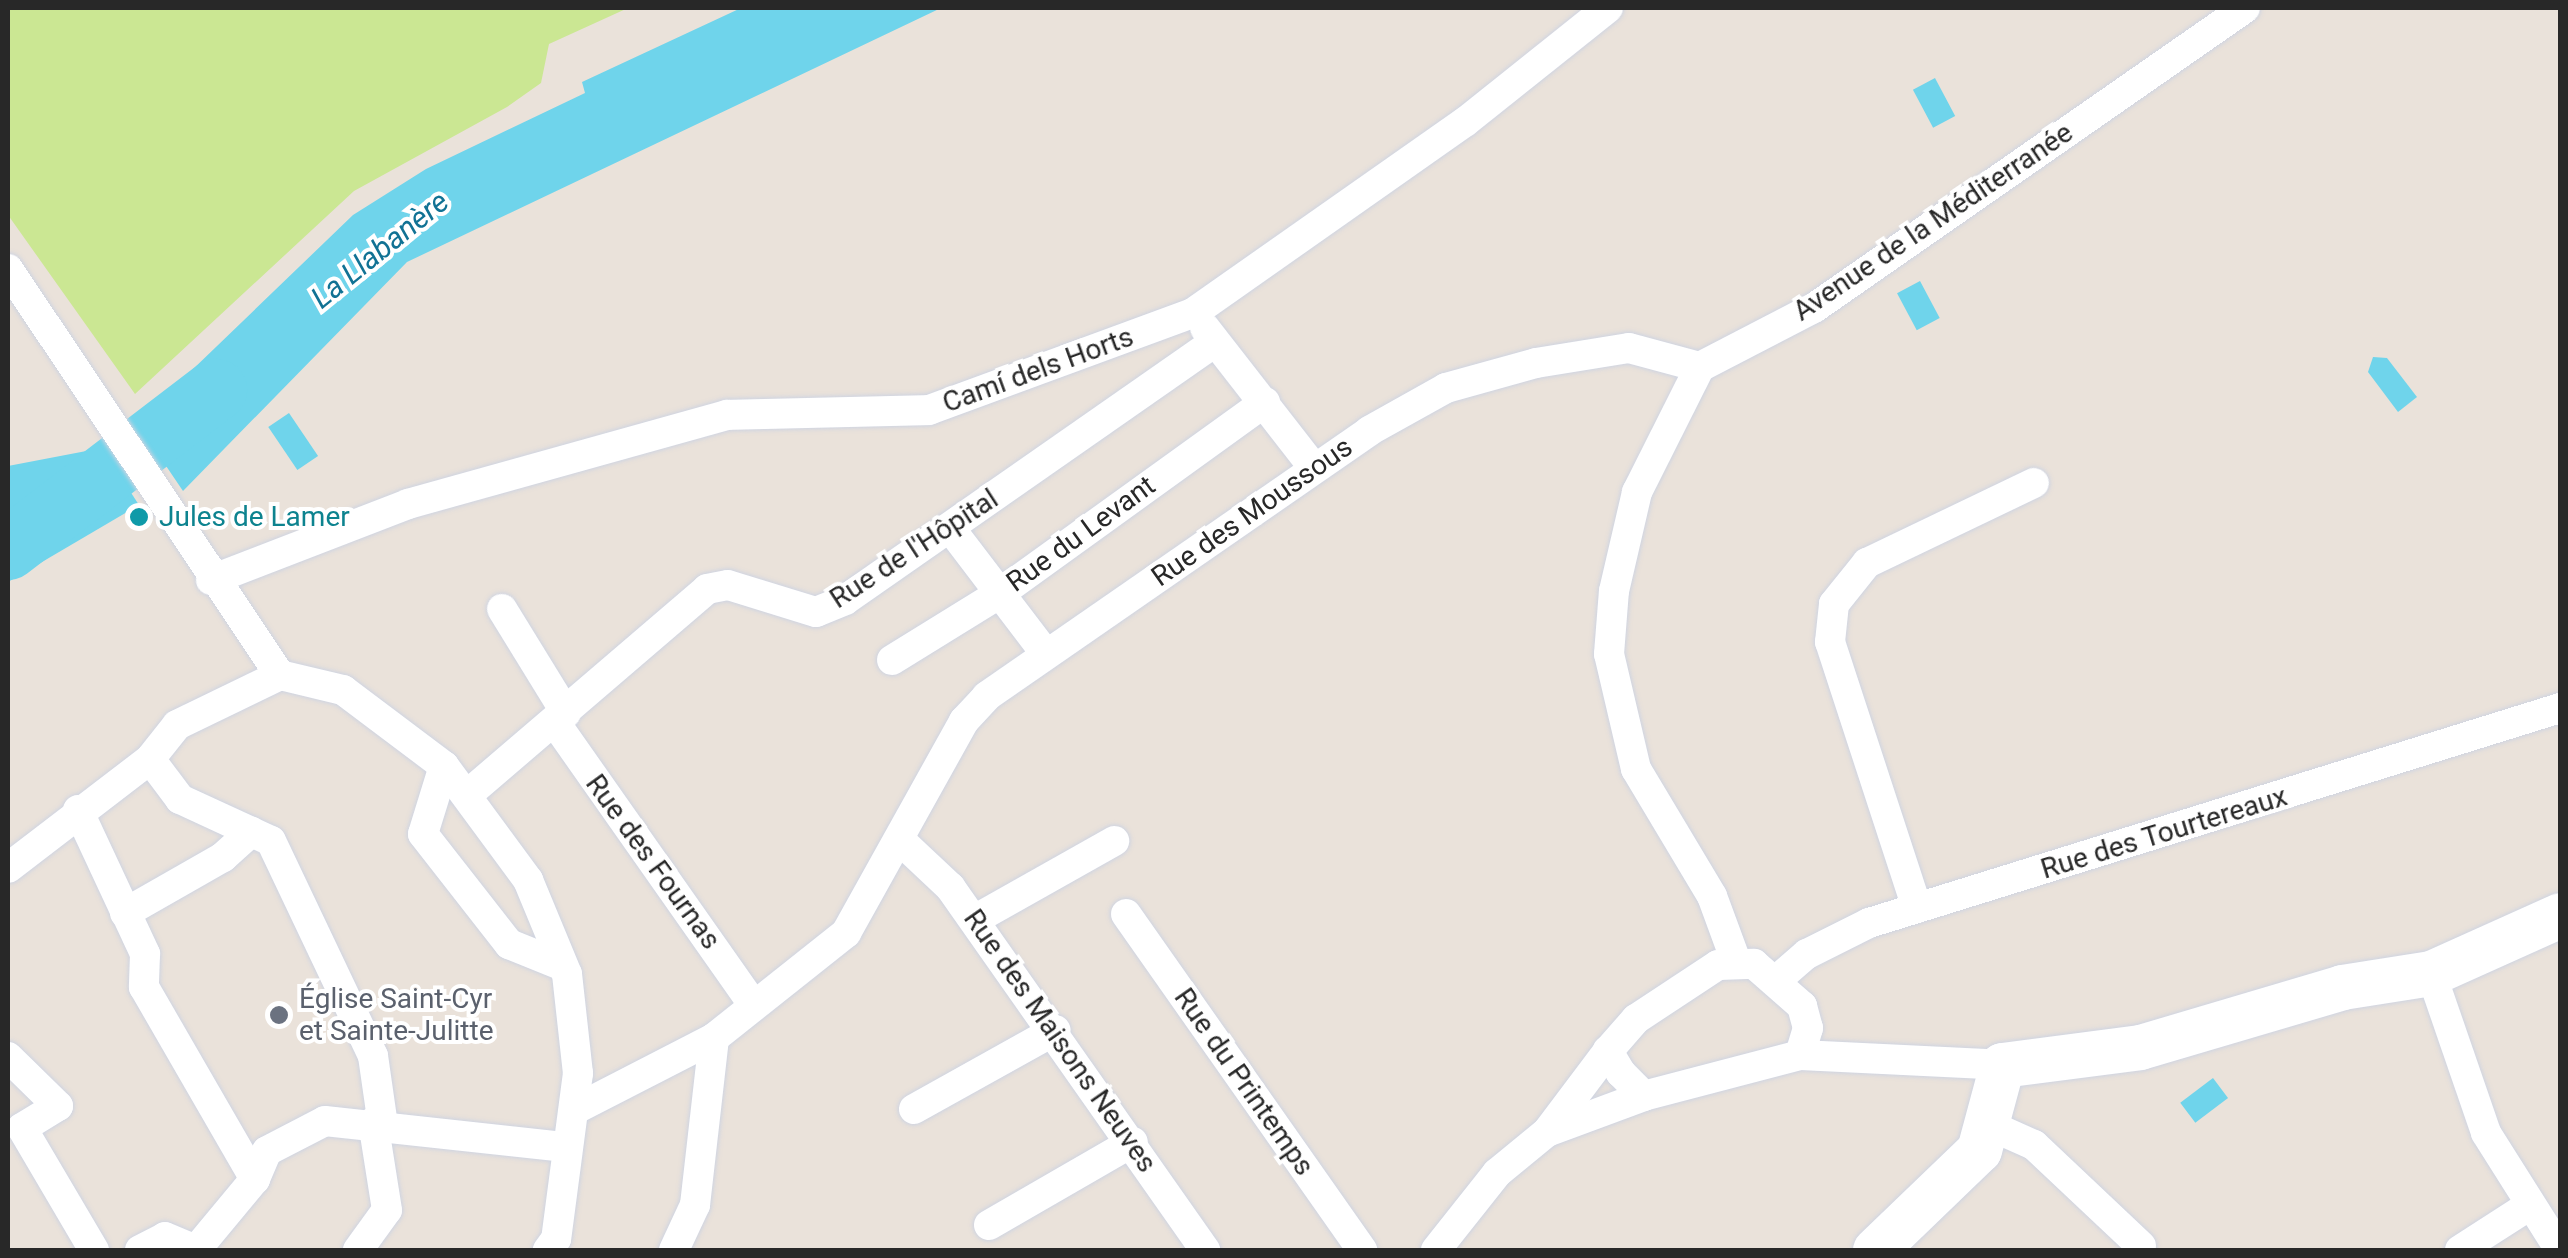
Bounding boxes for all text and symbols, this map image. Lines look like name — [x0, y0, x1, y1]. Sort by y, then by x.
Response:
street label: Avenue de la Méditerranée — [1787, 116, 2079, 328]
water label: La Llabanère — [304, 184, 456, 316]
street label: Camí dels Horts — [938, 320, 1138, 420]
street label: Rue des Moussous — [1145, 430, 1359, 594]
street label: Rue du Levant — [1000, 469, 1162, 599]
street label: Rue de l'Hôpital — [824, 482, 1004, 616]
place label: Jules de Lamer — [159, 500, 350, 534]
marker: Jules de Lamer — [128, 506, 150, 528]
street label: Rue des Fournas — [578, 768, 728, 956]
street label: Rue des Tourtereaux — [2037, 779, 2291, 887]
street label: Rue des Maisons Neuves — [956, 903, 1164, 1179]
place label: Église Saint-Cyr et Sainte-Julitte — [299, 982, 493, 1048]
street label: Rue du Printemps — [1167, 982, 1321, 1182]
marker: Église Saint-Cyr et Sainte-Julitte — [268, 1004, 290, 1026]

